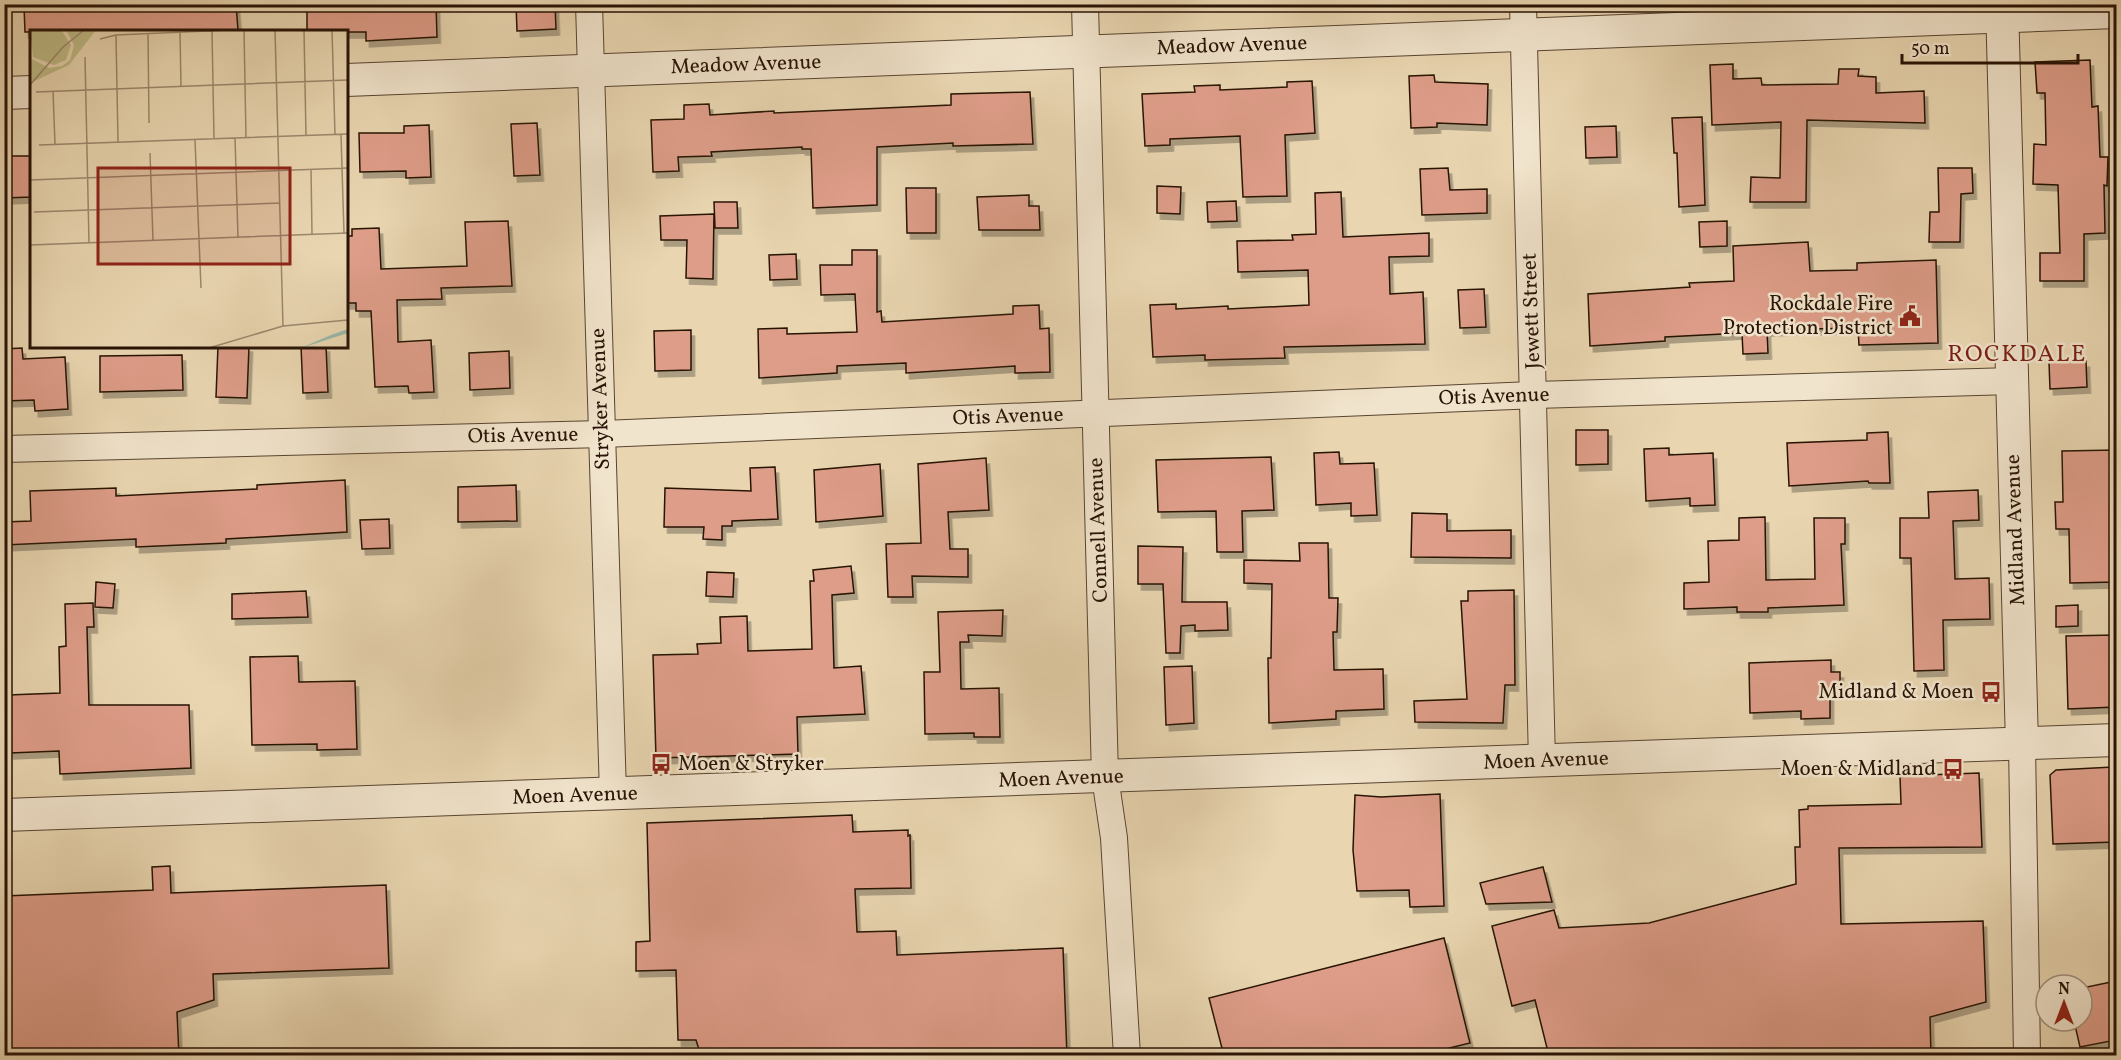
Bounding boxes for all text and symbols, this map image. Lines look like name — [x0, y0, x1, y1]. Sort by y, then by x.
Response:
scale bar — [1902, 27, 2078, 65]
street label: Meadow Avenue — [1156, 29, 1308, 63]
inset map — [30, 30, 348, 348]
text: 50 m — [1911, 37, 1950, 62]
street label: Meadow Avenue — [670, 48, 822, 82]
street label: Jewett Street — [1515, 252, 1549, 370]
place label: Rockdale Fire Protection District — [1723, 290, 1893, 343]
public building icon: Rockdale Fire Protection District — [1898, 304, 1922, 328]
street label: Stryker Avenue — [584, 328, 618, 470]
district label: ROCKDALE — [1947, 338, 2087, 372]
street label: Otis Avenue — [1438, 381, 1550, 413]
street label: Otis Avenue — [952, 401, 1064, 433]
street label: Otis Avenue — [467, 421, 579, 451]
street label: Midland Avenue — [1999, 454, 2033, 606]
street label: Connell Avenue — [1082, 457, 1116, 603]
place label: Midland & Moen — [1818, 678, 1974, 707]
bus stop icon: Midland & Moen — [1979, 680, 2003, 704]
street label: Moen Avenue — [1483, 744, 1609, 778]
place label: Moen & Stryker — [678, 750, 824, 779]
bus stop icon: Moen & Stryker — [649, 752, 673, 776]
place label: Moen & Midland — [1780, 755, 1936, 784]
bus stop icon: Moen & Midland — [1941, 757, 1965, 781]
street label: Moen Avenue — [998, 762, 1124, 796]
street label: Moen Avenue — [512, 779, 638, 813]
north arrow — [2034, 973, 2094, 1033]
text: N — [2058, 979, 2070, 1001]

